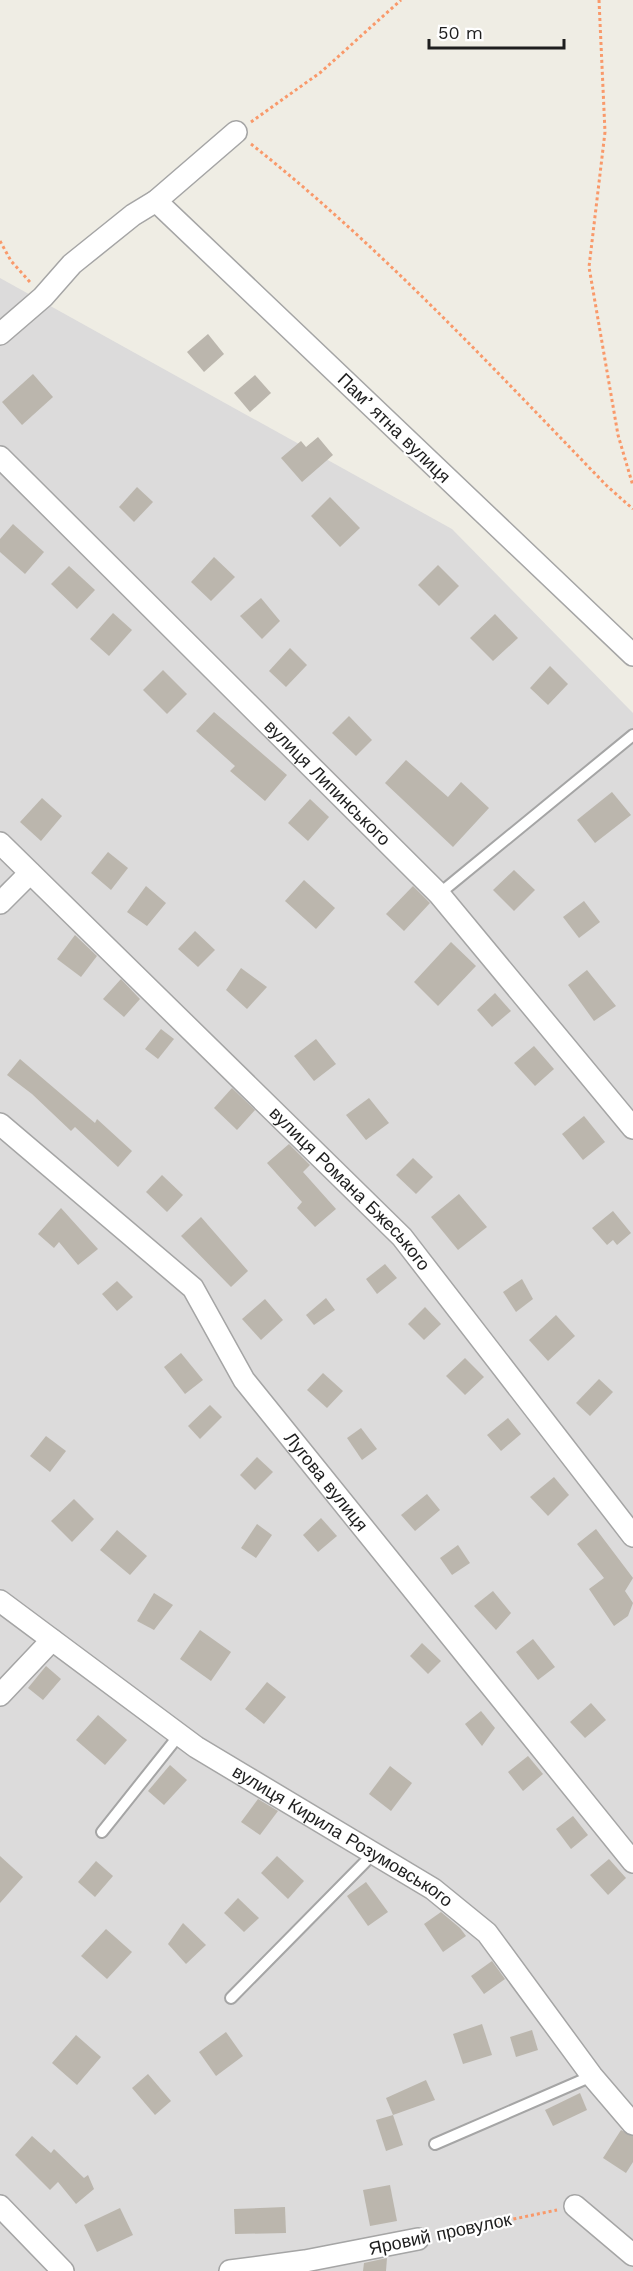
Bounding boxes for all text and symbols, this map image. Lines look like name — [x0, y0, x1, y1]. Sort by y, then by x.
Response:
scale bar — [429, 12, 564, 50]
text: 50 m — [438, 22, 483, 43]
street label: Памʼятна вулиця — [334, 368, 455, 487]
street label: вулиця Липинського — [261, 716, 395, 850]
street label: вулиця Романа Бжеського — [266, 1102, 435, 1274]
street label: Лугова вулиця — [280, 1428, 373, 1535]
street label: вулиця Кирила Розумовського — [229, 1760, 457, 1911]
street label: Яровий провулок — [367, 2208, 513, 2259]

